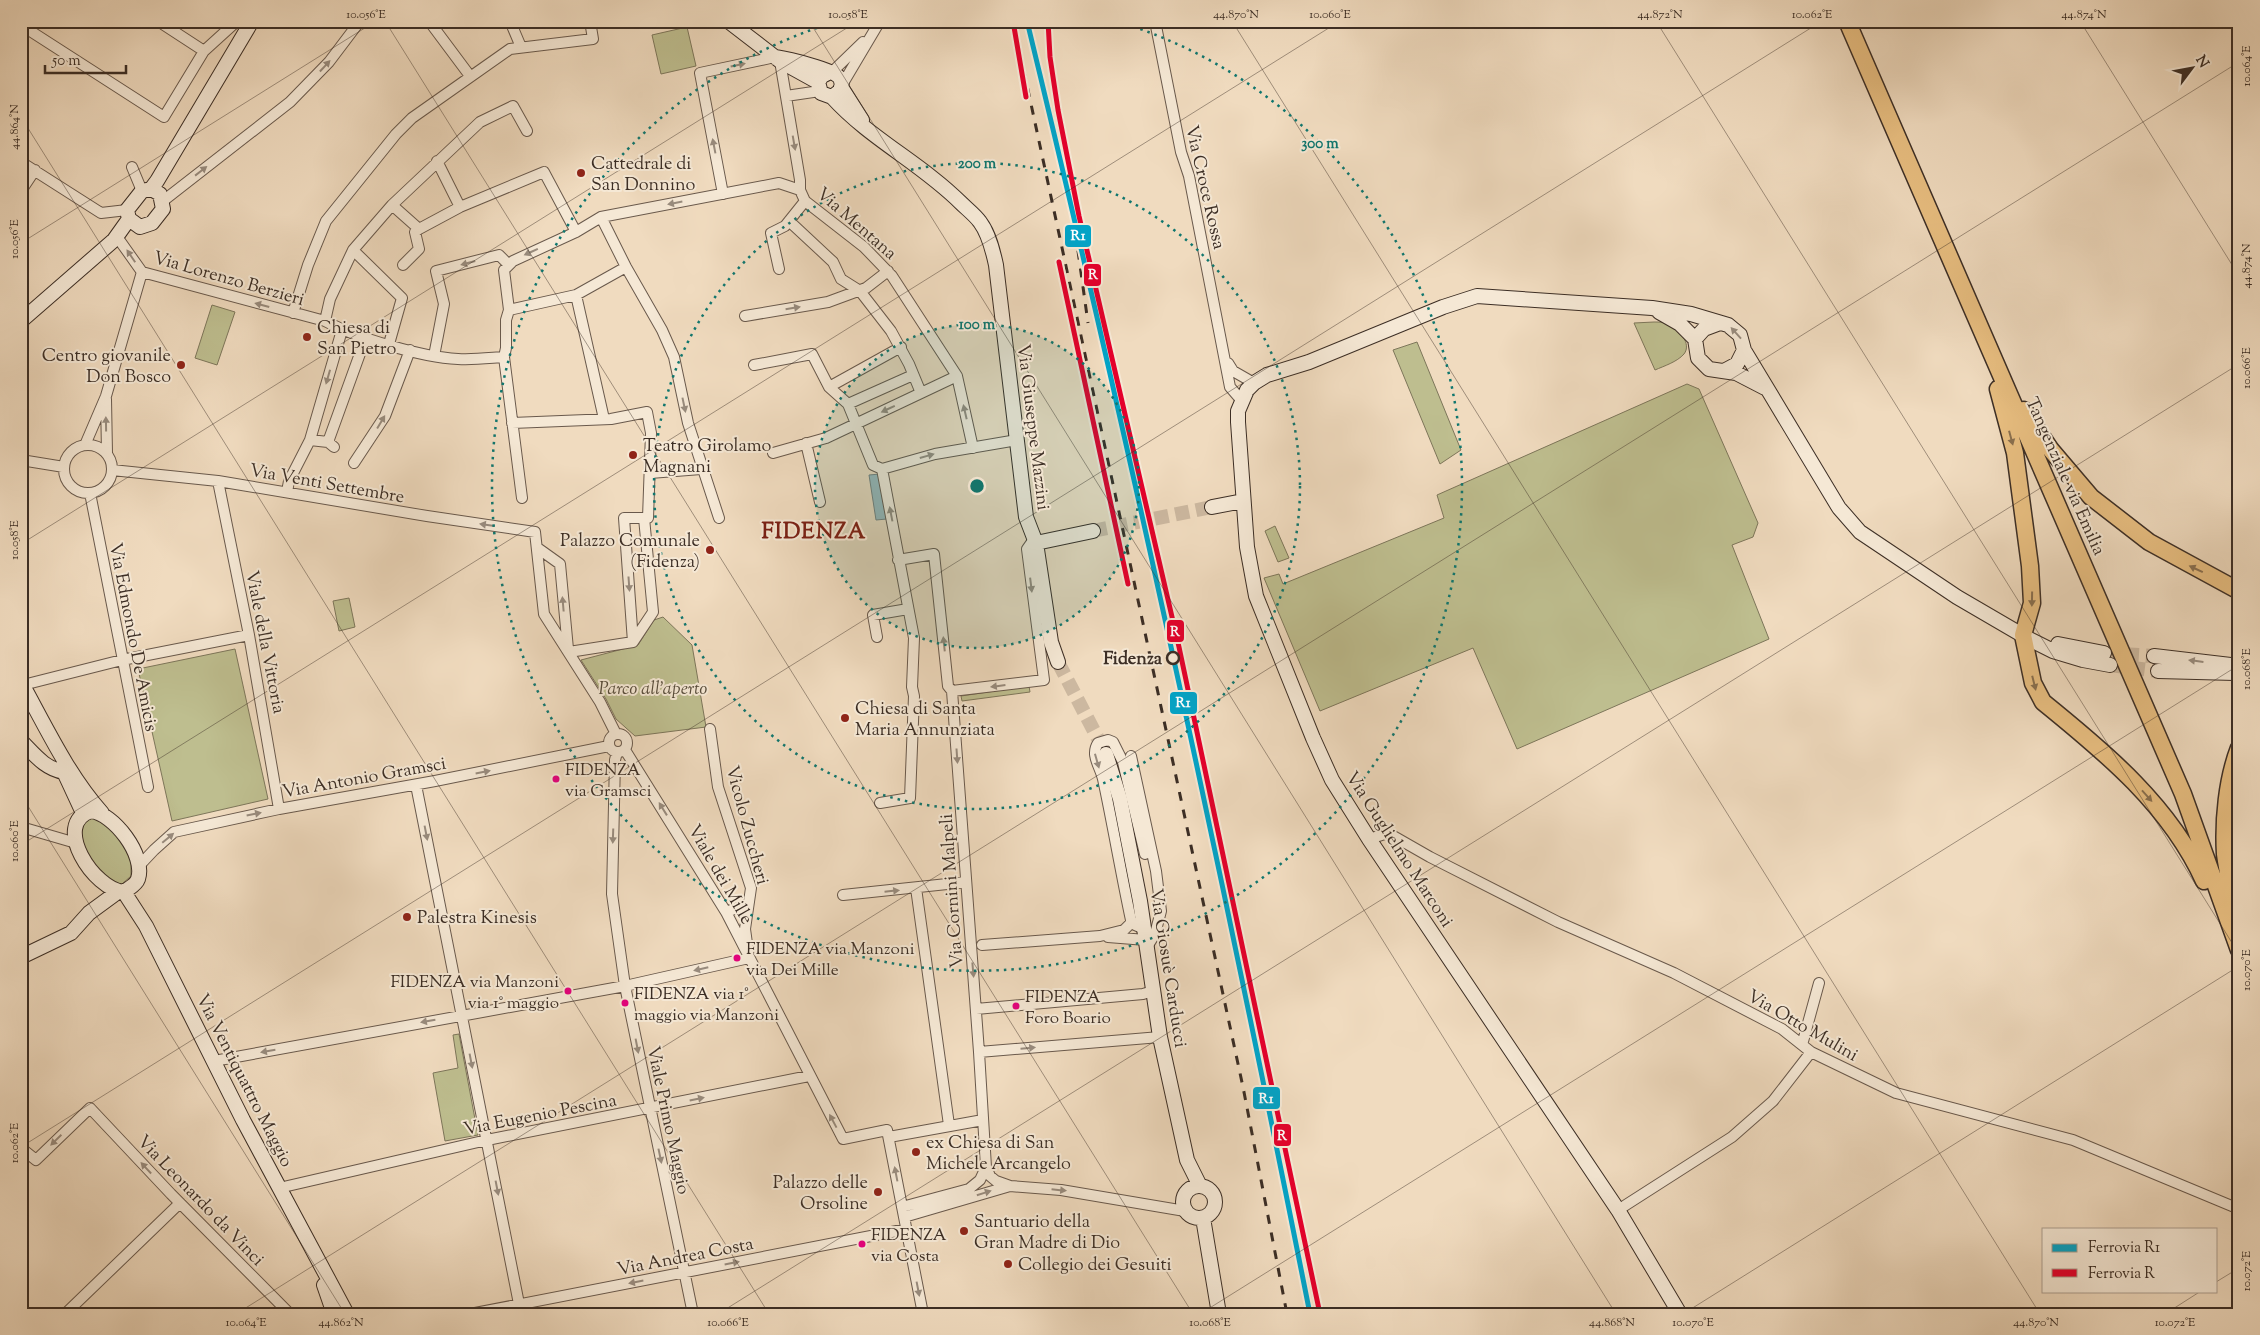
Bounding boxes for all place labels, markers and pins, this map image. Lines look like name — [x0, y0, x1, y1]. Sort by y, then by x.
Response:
place label: Cattedrale di San Donnino — [591, 152, 695, 199]
marker: Cattedrale di San Donnino — [575, 167, 587, 179]
place label: Chiesa di San Pietro — [317, 316, 397, 363]
marker: Chiesa di San Pietro — [301, 331, 313, 343]
place label: Centro giovanile Don Bosco — [42, 344, 171, 391]
marker: Centro giovanile Don Bosco — [175, 359, 187, 371]
place label: Teatro Girolamo Magnani — [643, 434, 771, 481]
marker: Teatro Girolamo Magnani — [627, 449, 639, 461]
centre of rings — [968, 477, 986, 495]
place label: Palazzo Comunale (Fidenza) — [560, 529, 700, 576]
marker: Palazzo Comunale (Fidenza) — [704, 544, 716, 556]
place label: Fidenza — [1103, 647, 1163, 673]
marker: Fidenza — [1166, 651, 1180, 665]
place label: Chiesa di Santa Maria Annunziata — [855, 697, 995, 744]
marker: Chiesa di Santa Maria Annunziata — [839, 712, 851, 724]
place label: FIDENZA via Gramsci — [565, 759, 652, 804]
marker: FIDENZA via Gramsci — [551, 774, 561, 784]
place label: Palestra Kinesis — [417, 906, 537, 932]
marker: Palestra Kinesis — [401, 911, 413, 923]
place label: FIDENZA via Manzoni via Dei Mille — [746, 938, 915, 983]
marker: FIDENZA via Manzoni via Dei Mille — [732, 953, 742, 963]
place label: FIDENZA via Manzoni via 1° maggio — [390, 971, 559, 1016]
place label: FIDENZA via 1° maggio via Manzoni — [634, 983, 779, 1028]
marker: FIDENZA via Manzoni via 1° maggio — [563, 986, 573, 996]
place label: FIDENZA Foro Boario — [1025, 986, 1111, 1031]
marker: FIDENZA via 1° maggio via Manzoni — [620, 998, 630, 1008]
marker: FIDENZA Foro Boario — [1011, 1001, 1021, 1011]
place label: ex Chiesa di San Michele Arcangelo — [926, 1131, 1071, 1178]
marker: ex Chiesa di San Michele Arcangelo — [910, 1146, 922, 1158]
place label: Palazzo delle Orsoline — [773, 1171, 868, 1218]
marker: Palazzo delle Orsoline — [872, 1186, 884, 1198]
place label: Santuario della Gran Madre di Dio — [974, 1210, 1120, 1257]
place label: FIDENZA via Costa — [871, 1224, 947, 1269]
marker: Santuario della Gran Madre di Dio — [958, 1225, 970, 1237]
marker: FIDENZA via Costa — [857, 1239, 867, 1249]
place label: Collegio dei Gesuiti — [1018, 1253, 1172, 1279]
marker: Collegio dei Gesuiti — [1002, 1258, 1014, 1270]

